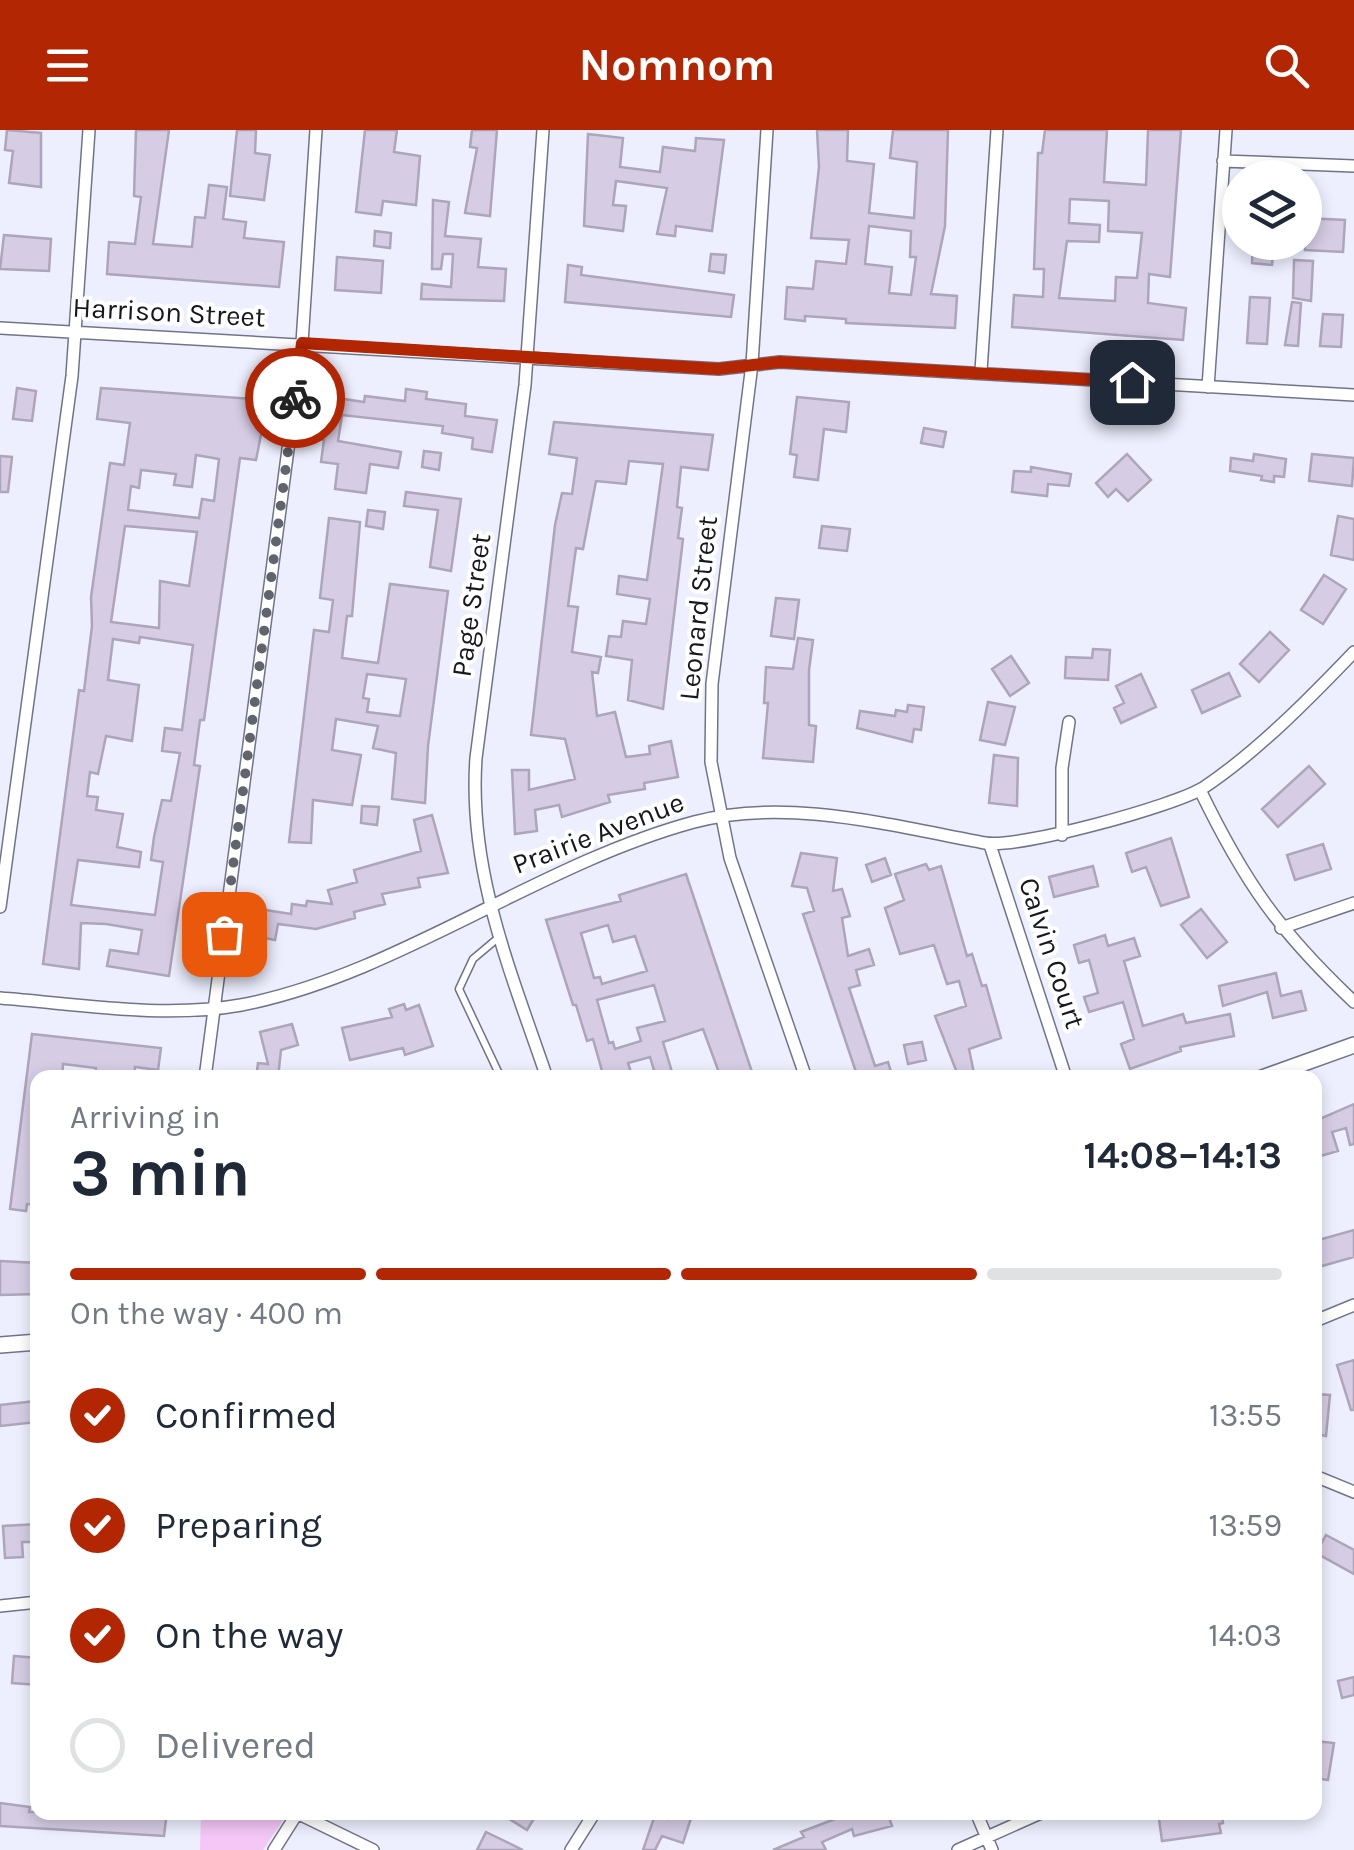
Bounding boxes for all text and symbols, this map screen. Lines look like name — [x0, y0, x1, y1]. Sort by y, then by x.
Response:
icon: menu — [40, 38, 95, 93]
icon: search — [1259, 38, 1314, 93]
text: Nomnom — [579, 39, 775, 91]
map controls — [1222, 160, 1322, 260]
button: layers — [1222, 160, 1322, 260]
street label: Harrison Street — [72, 290, 266, 334]
pin — [1090, 340, 1175, 425]
courier — [245, 348, 345, 448]
icon: home — [1105, 355, 1160, 410]
icon: bike — [268, 371, 323, 426]
street label: Leonard Street — [672, 514, 724, 702]
street label: Page Street — [445, 531, 497, 679]
street label: Prairie Avenue — [508, 785, 688, 881]
street label: Calvin Court — [1012, 874, 1092, 1032]
pin — [182, 892, 267, 977]
icon: bag — [197, 907, 252, 962]
text: Arriving in — [70, 1099, 221, 1136]
text: 14:08–14:13 — [1083, 1133, 1282, 1178]
text: 3 min — [70, 1135, 250, 1211]
text: On the way · 400 m — [70, 1295, 343, 1332]
icon: check — [70, 1388, 125, 1443]
text: Confirmed — [155, 1393, 338, 1438]
text: 13:55 — [1209, 1397, 1282, 1434]
icon: check — [70, 1498, 125, 1553]
text: Preparing — [155, 1503, 322, 1548]
text: 13:59 — [1209, 1507, 1282, 1544]
icon: check — [70, 1608, 125, 1663]
text: On the way — [155, 1613, 343, 1658]
text: 14:03 — [1208, 1617, 1282, 1654]
text: Delivered — [155, 1723, 316, 1768]

